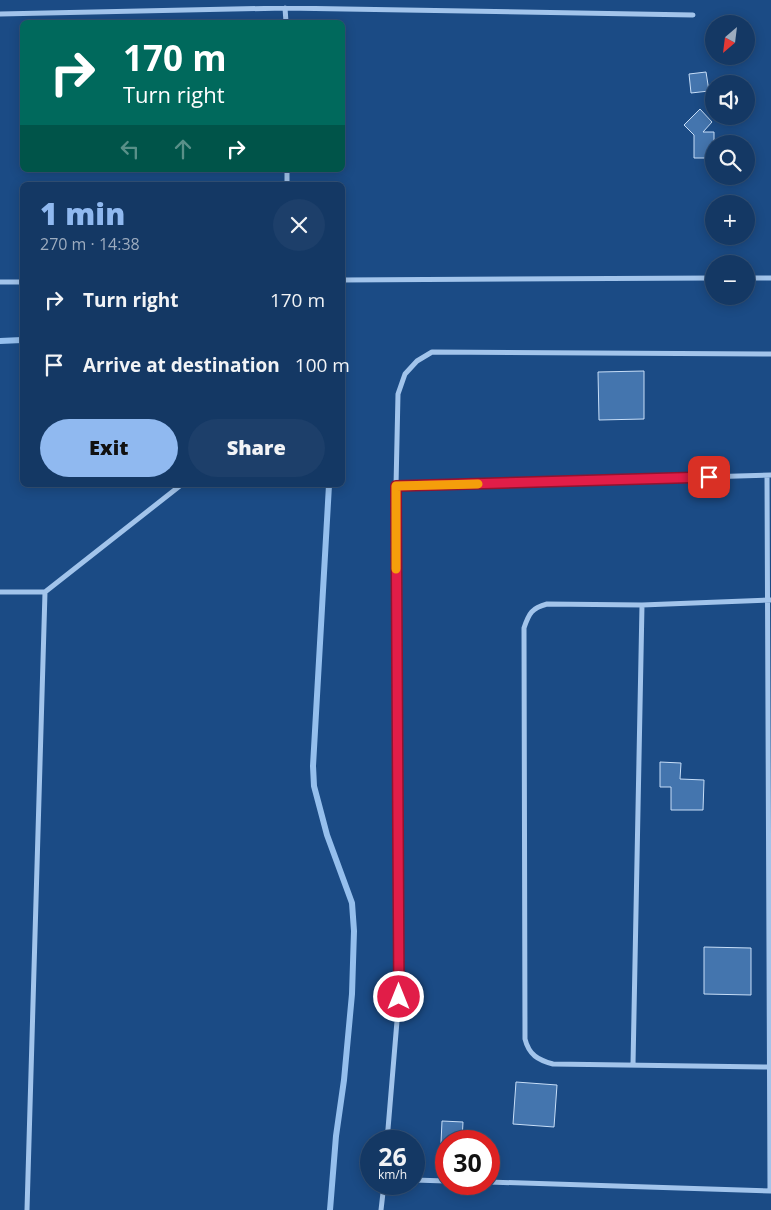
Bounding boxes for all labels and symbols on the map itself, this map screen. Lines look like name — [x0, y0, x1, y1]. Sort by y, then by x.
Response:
north arrow — [705, 15, 755, 65]
pin — [688, 456, 730, 498]
position arrow — [372, 970, 424, 1022]
speed limit sign: 30 — [435, 1130, 500, 1195]

